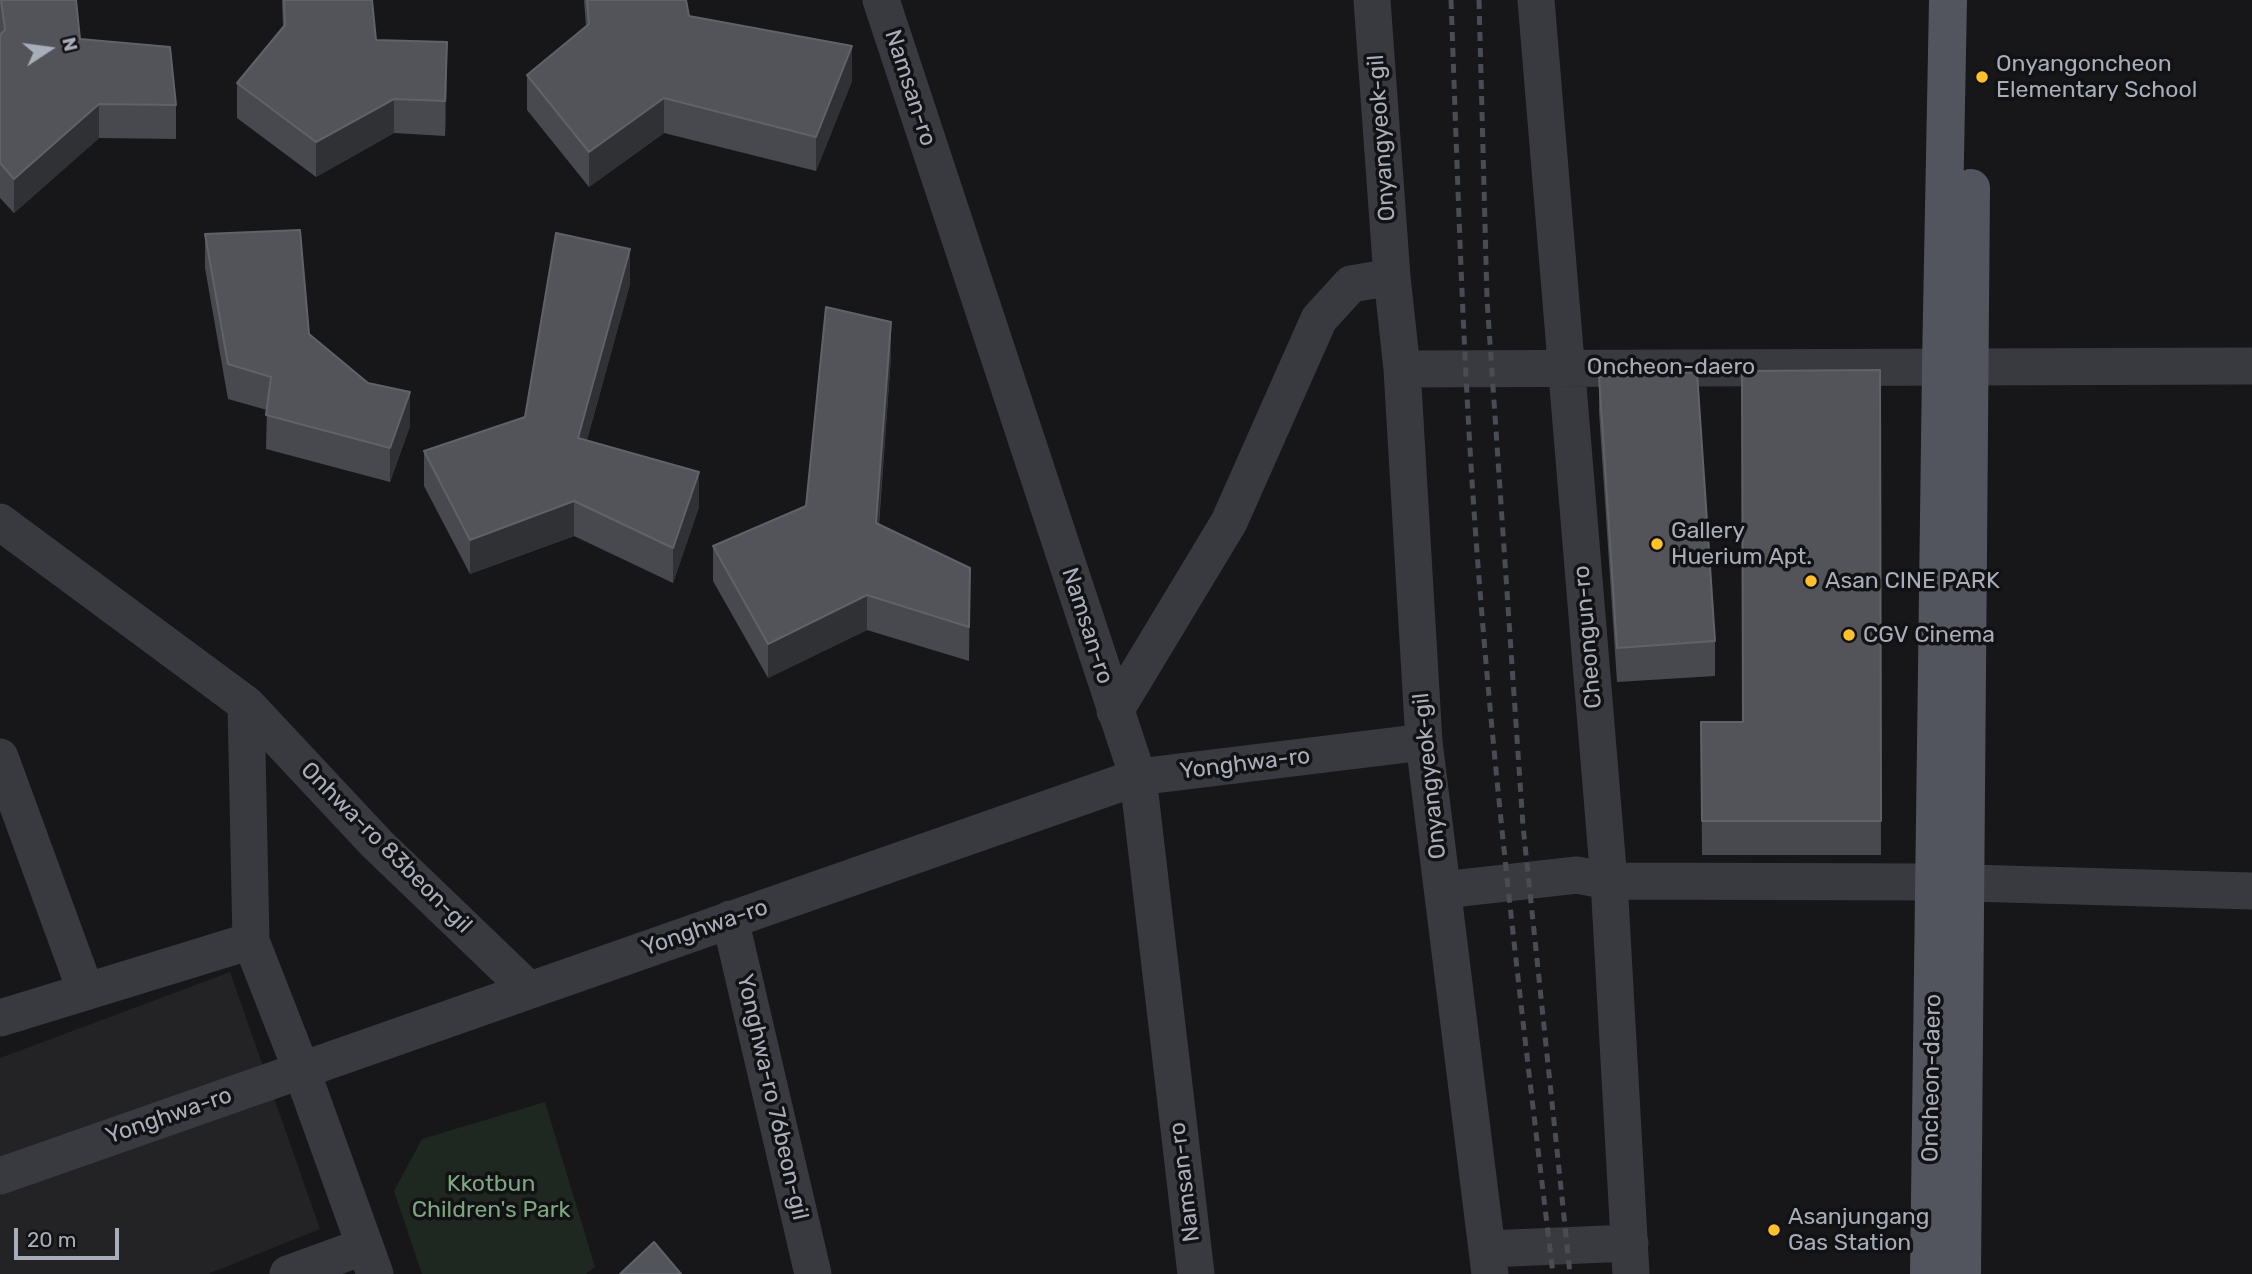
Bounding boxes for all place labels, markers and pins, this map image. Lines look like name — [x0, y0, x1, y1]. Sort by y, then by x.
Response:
place label: Onyangoncheon Elementary School — [1996, 50, 2197, 104]
marker: Onyangoncheon Elementary School — [1974, 69, 1990, 85]
place label: Gallery Huerium Apt. — [1671, 517, 1812, 571]
marker: Gallery Huerium Apt. — [1649, 536, 1665, 552]
place label: Asan CINE PARK — [1825, 567, 2000, 595]
marker: Asan CINE PARK — [1803, 573, 1819, 589]
place label: CGV Cinema — [1863, 621, 1995, 649]
marker: CGV Cinema — [1841, 627, 1857, 643]
place label: Asanjungang Gas Station — [1788, 1203, 1929, 1257]
marker: Asanjungang Gas Station — [1766, 1222, 1782, 1238]

